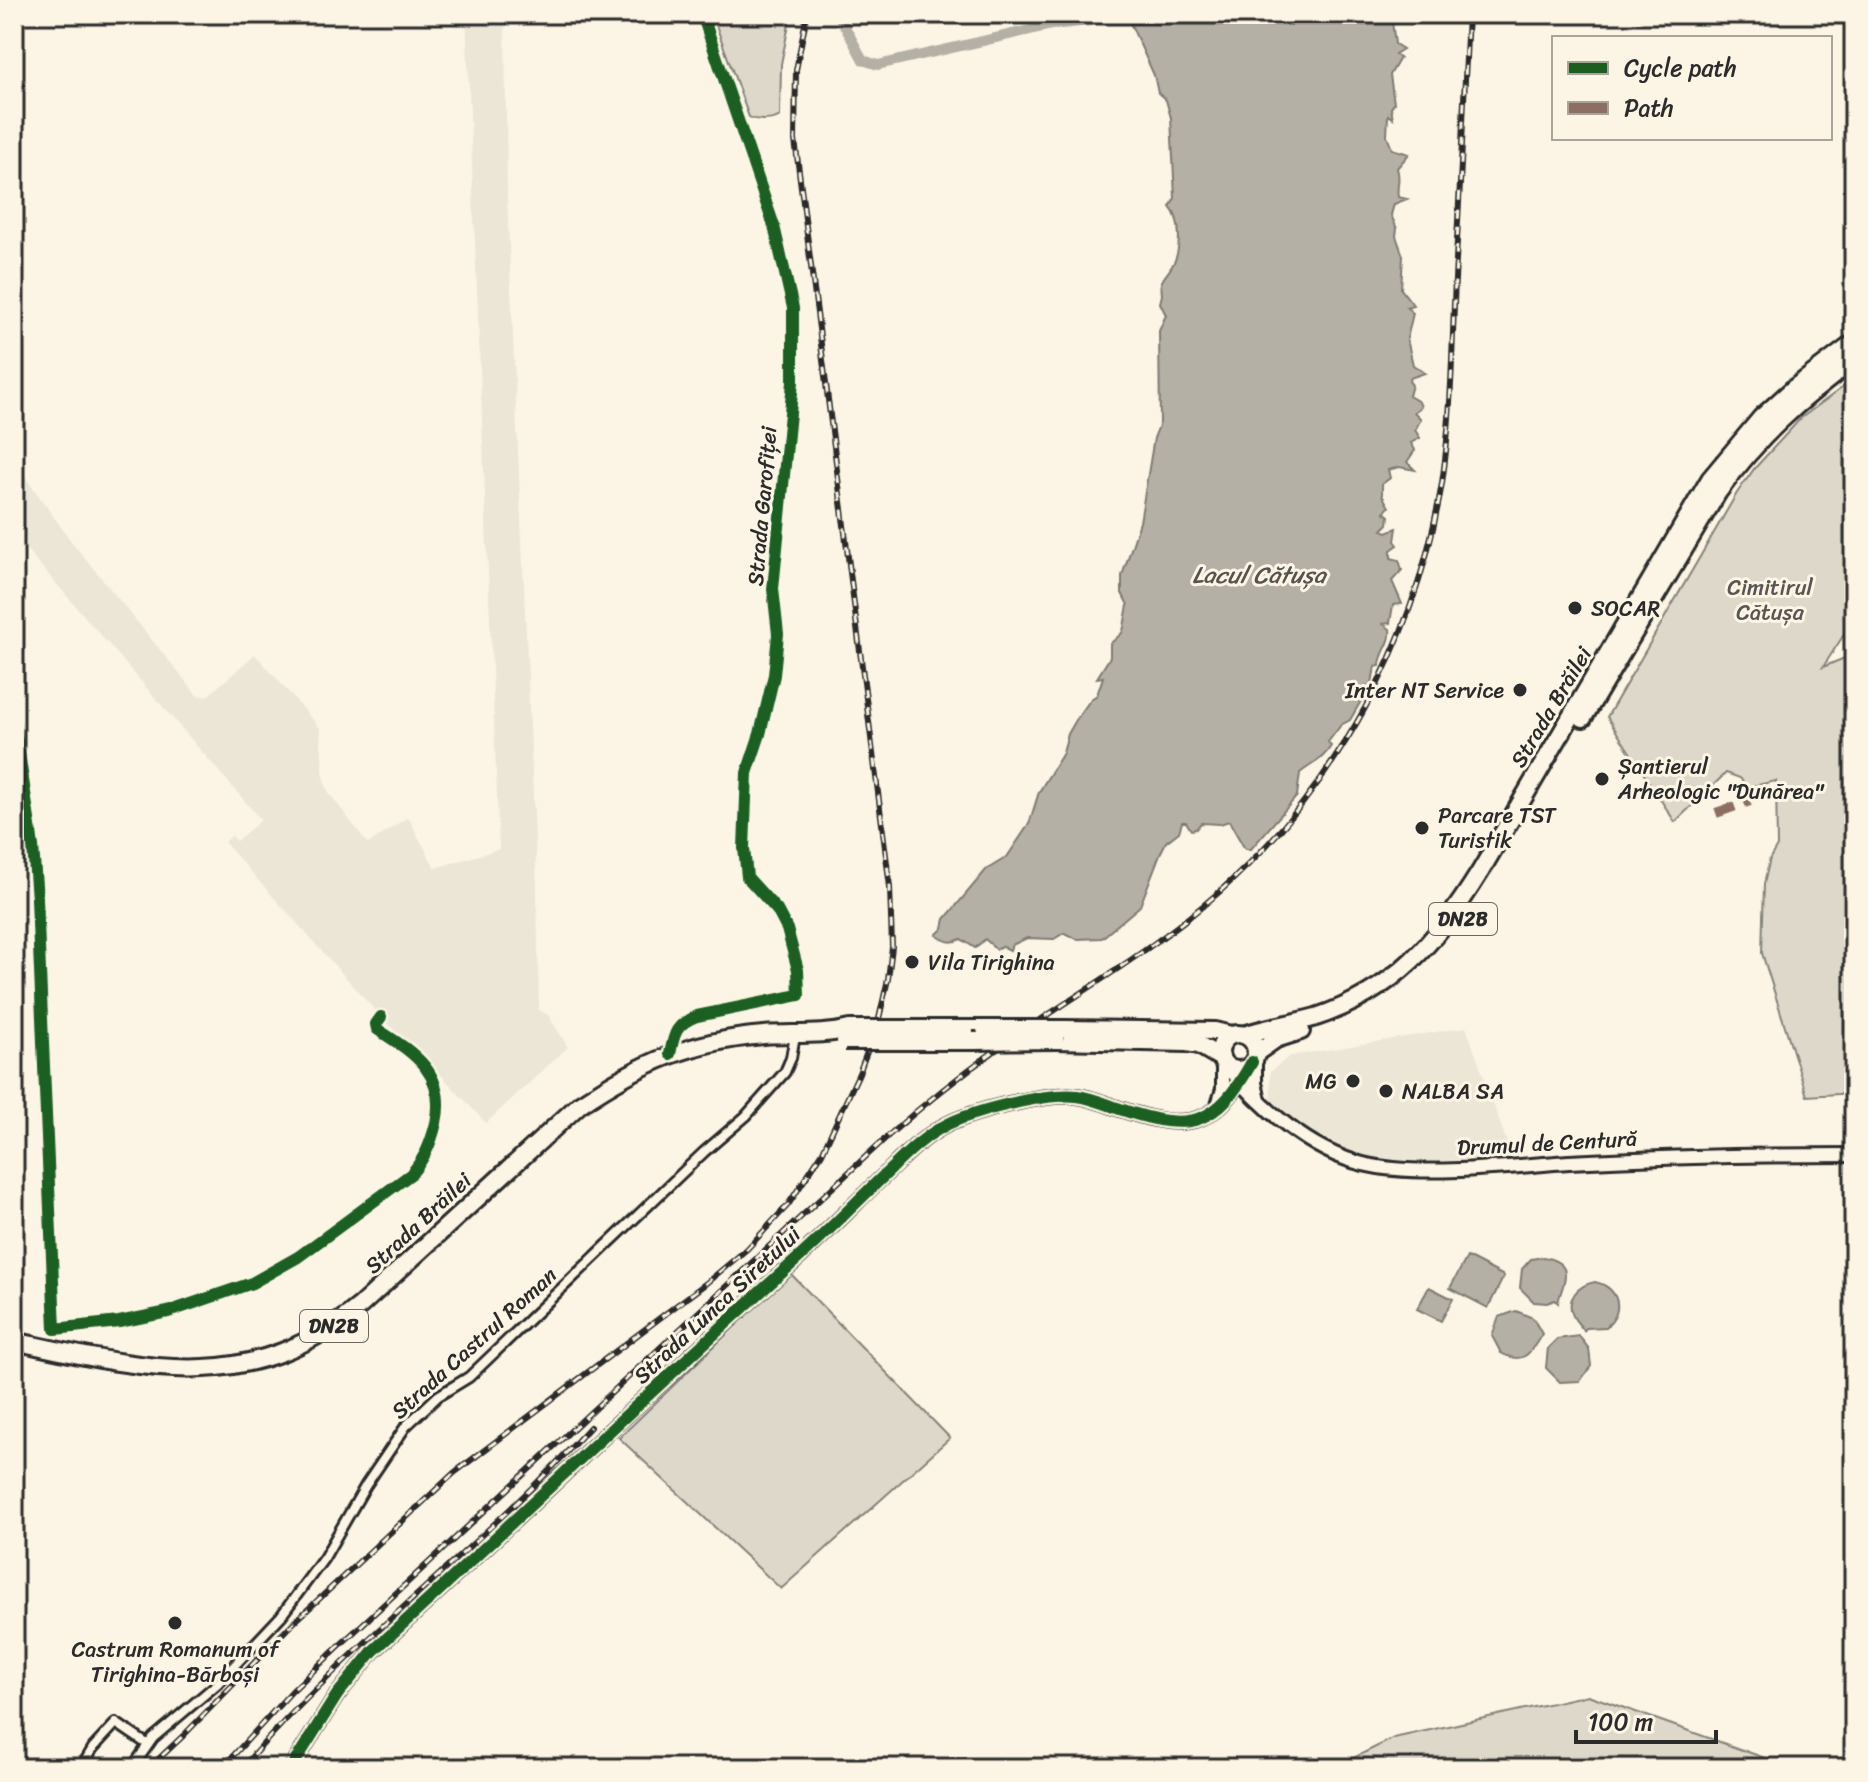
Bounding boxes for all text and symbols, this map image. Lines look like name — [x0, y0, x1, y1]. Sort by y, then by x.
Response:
legend — [1552, 36, 1832, 140]
text: Cycle path — [1624, 47, 1737, 89]
text: Path — [1624, 87, 1674, 129]
street label: Strada Garofiței — [736, 424, 788, 587]
water label: Lacul Cătușa — [1192, 554, 1328, 596]
park label: Cimitirul Cătușa — [1727, 568, 1813, 632]
place label: SOCAR — [1591, 589, 1660, 628]
marker: SOCAR — [1566, 599, 1584, 617]
street label: Strada Brăilei — [1499, 638, 1603, 775]
place label: Inter NT Service — [1344, 671, 1504, 710]
marker: Inter NT Service — [1511, 681, 1529, 699]
place label: Șantierul Arheologic "Dunărea" — [1617, 747, 1825, 811]
marker: Șantierul Arheologic "Dunărea" — [1593, 770, 1611, 788]
place label: Parcare TST Turistik — [1438, 796, 1557, 860]
marker: Parcare TST Turistik — [1413, 819, 1431, 837]
road number: DN2B — [1429, 903, 1497, 935]
place label: Vila Tirighina — [928, 943, 1055, 982]
marker: Vila Tirighina — [903, 953, 921, 971]
place label: MG — [1305, 1062, 1337, 1101]
marker: MG — [1344, 1072, 1362, 1090]
place label: NALBA SA — [1402, 1072, 1504, 1111]
marker: NALBA SA — [1377, 1082, 1395, 1100]
street label: Drumul de Centură — [1456, 1119, 1639, 1167]
street label: Strada Brăilei — [355, 1162, 482, 1283]
street label: Strada Lunca Siretului — [624, 1216, 811, 1394]
street label: Strada Castrul Roman — [382, 1257, 566, 1429]
road number: DN2B — [300, 1310, 368, 1342]
marker: Castrum Romanum of Tirighina-Bărboși — [166, 1614, 184, 1632]
place label: Castrum Romanum of Tirighina-Bărboși — [72, 1630, 281, 1694]
scale bar — [1576, 1694, 1716, 1744]
text: 100 m — [1588, 1701, 1653, 1743]

